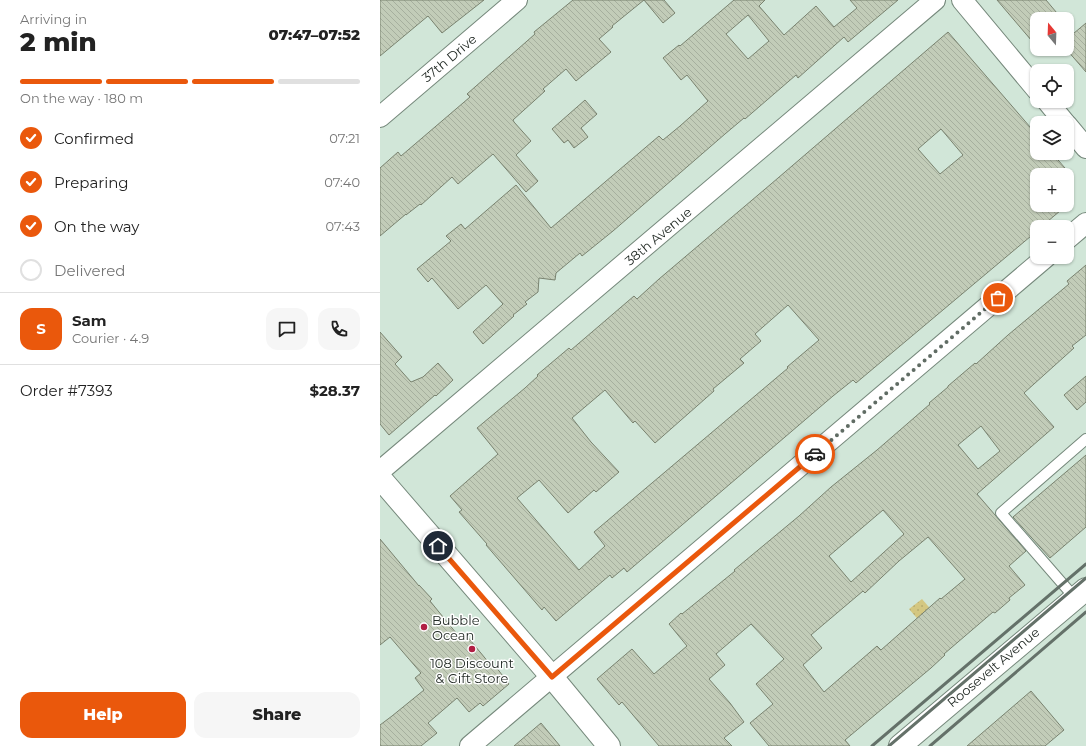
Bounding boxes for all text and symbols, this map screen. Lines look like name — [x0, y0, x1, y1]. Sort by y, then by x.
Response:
text: Arriving in — [20, 11, 87, 27]
north arrow — [1030, 12, 1074, 56]
map controls — [1030, 12, 1074, 264]
text: 07:47–07:52 — [268, 25, 360, 44]
text: 2 min — [20, 26, 97, 58]
street label: 37th Drive — [419, 31, 480, 85]
button: locate — [1030, 64, 1074, 108]
text: On the way · 180 m — [20, 90, 143, 106]
button: layers — [1030, 116, 1074, 160]
icon: check — [20, 127, 42, 149]
text: Confirmed — [54, 129, 134, 148]
text: 07:21 — [329, 130, 360, 146]
button: + — [1030, 168, 1074, 212]
icon: check — [20, 171, 42, 193]
text: Preparing — [54, 173, 129, 192]
text: 07:40 — [324, 174, 360, 190]
street label: 38th Avenue — [621, 203, 695, 269]
icon: check — [20, 215, 42, 237]
text: On the way — [54, 217, 139, 236]
text: 07:43 — [326, 218, 360, 234]
button: − — [1030, 220, 1074, 264]
text: Delivered — [54, 261, 126, 280]
pin — [981, 281, 1015, 315]
icon: bag — [987, 287, 1009, 309]
button: chat — [266, 308, 308, 350]
button: phone — [318, 308, 360, 350]
text: Sam — [72, 311, 107, 330]
text: S — [36, 319, 46, 338]
text: Courier · 4.9 — [72, 330, 149, 346]
text: Order #7393 — [20, 381, 113, 400]
text: $28.37 — [309, 381, 360, 400]
courier — [795, 434, 835, 474]
icon: car — [804, 443, 826, 465]
pin — [421, 529, 455, 563]
icon: home — [427, 535, 449, 557]
place label: Bubble Ocean — [432, 612, 480, 643]
marker: Bubble Ocean — [419, 622, 429, 632]
street label: Roosevelt Avenue — [944, 624, 1043, 710]
marker: 108 Discount & Gift Store — [467, 644, 477, 654]
place label: 108 Discount & Gift Store — [430, 655, 514, 686]
button: Help — [20, 692, 186, 738]
button: Share — [194, 692, 360, 738]

